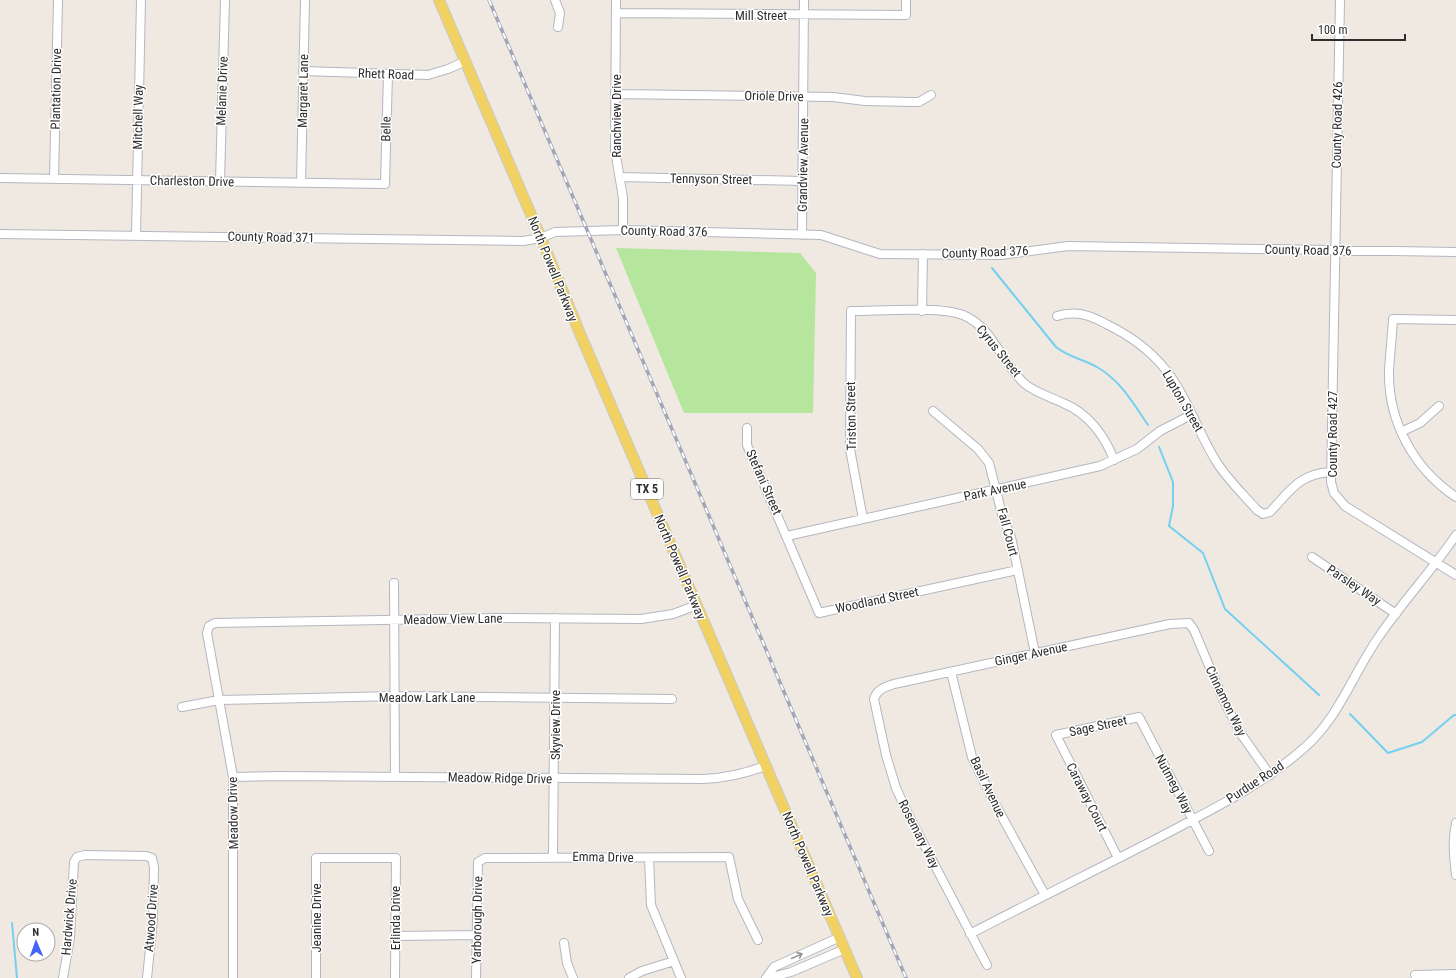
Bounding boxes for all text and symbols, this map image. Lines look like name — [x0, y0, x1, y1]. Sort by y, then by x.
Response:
street label: Mill Street — [735, 8, 787, 23]
scale bar — [1312, 16, 1405, 42]
text: 100 m — [1318, 23, 1348, 37]
street label: Plantation Drive — [48, 48, 64, 130]
street label: Margaret Lane — [295, 54, 311, 128]
street label: Melanie Drive — [213, 56, 231, 126]
street label: Rhett Road — [358, 66, 414, 82]
street label: Ranchview Drive — [609, 74, 624, 158]
street label: County Road 426 — [1329, 81, 1345, 169]
street label: Mitchell Way — [130, 84, 146, 150]
street label: Oriole Drive — [744, 88, 804, 104]
street label: Belle — [378, 116, 394, 142]
street label: Grandview Avenue — [795, 118, 811, 212]
street label: Tennyson Street — [670, 171, 752, 187]
street label: Charleston Drive — [150, 173, 234, 189]
street label: North Powell Parkway — [525, 214, 581, 324]
street label: County Road 376 — [620, 223, 708, 239]
street label: County Road 371 — [227, 229, 315, 245]
street label: County Road 376 — [1264, 242, 1352, 258]
street label: County Road 376 — [941, 243, 1029, 261]
street label: Cyrus Street — [974, 322, 1025, 380]
street label: Lupton Street — [1159, 368, 1207, 435]
street label: Triston Street — [843, 381, 859, 451]
street label: County Road 427 — [1325, 390, 1340, 478]
street label: Stefani Street — [743, 447, 785, 517]
street label: Park Avenue — [962, 476, 1028, 504]
road number: TX 5 — [631, 479, 663, 499]
street label: Fall Court — [994, 506, 1022, 558]
street label: North Powell Parkway — [651, 512, 709, 622]
street label: Parsley Way — [1324, 561, 1384, 609]
street label: Woodland Street — [834, 584, 920, 616]
street label: Meadow View Lane — [403, 611, 503, 627]
street label: Ginger Avenue — [993, 639, 1069, 669]
street label: Cinnamon Way — [1203, 664, 1250, 739]
street label: Meadow Lark Lane — [379, 690, 475, 705]
street label: Skyview Drive — [548, 690, 563, 760]
street label: Sage Street — [1068, 713, 1129, 739]
street label: Nutmeg Way — [1152, 752, 1196, 817]
street label: Basil Avenue — [967, 754, 1009, 820]
street label: Purdue Road — [1224, 758, 1286, 806]
street label: Caraway Court — [1063, 760, 1111, 834]
street label: Meadow Ridge Drive — [448, 770, 552, 786]
street label: Meadow Drive — [225, 777, 241, 849]
street label: Rosemary Way — [895, 797, 943, 871]
street label: North Powell Parkway — [779, 809, 837, 919]
street label: Emma Drive — [572, 849, 634, 865]
street label: Yarborough Drive — [469, 876, 485, 964]
street label: Hardwick Drive — [58, 878, 80, 956]
street label: Jeanine Drive — [309, 883, 324, 953]
street label: Atwood Drive — [141, 884, 161, 952]
street label: Erlinda Drive — [388, 886, 403, 950]
north arrow — [16, 922, 56, 962]
text: N — [32, 926, 40, 939]
one-way arrow — [791, 952, 803, 959]

